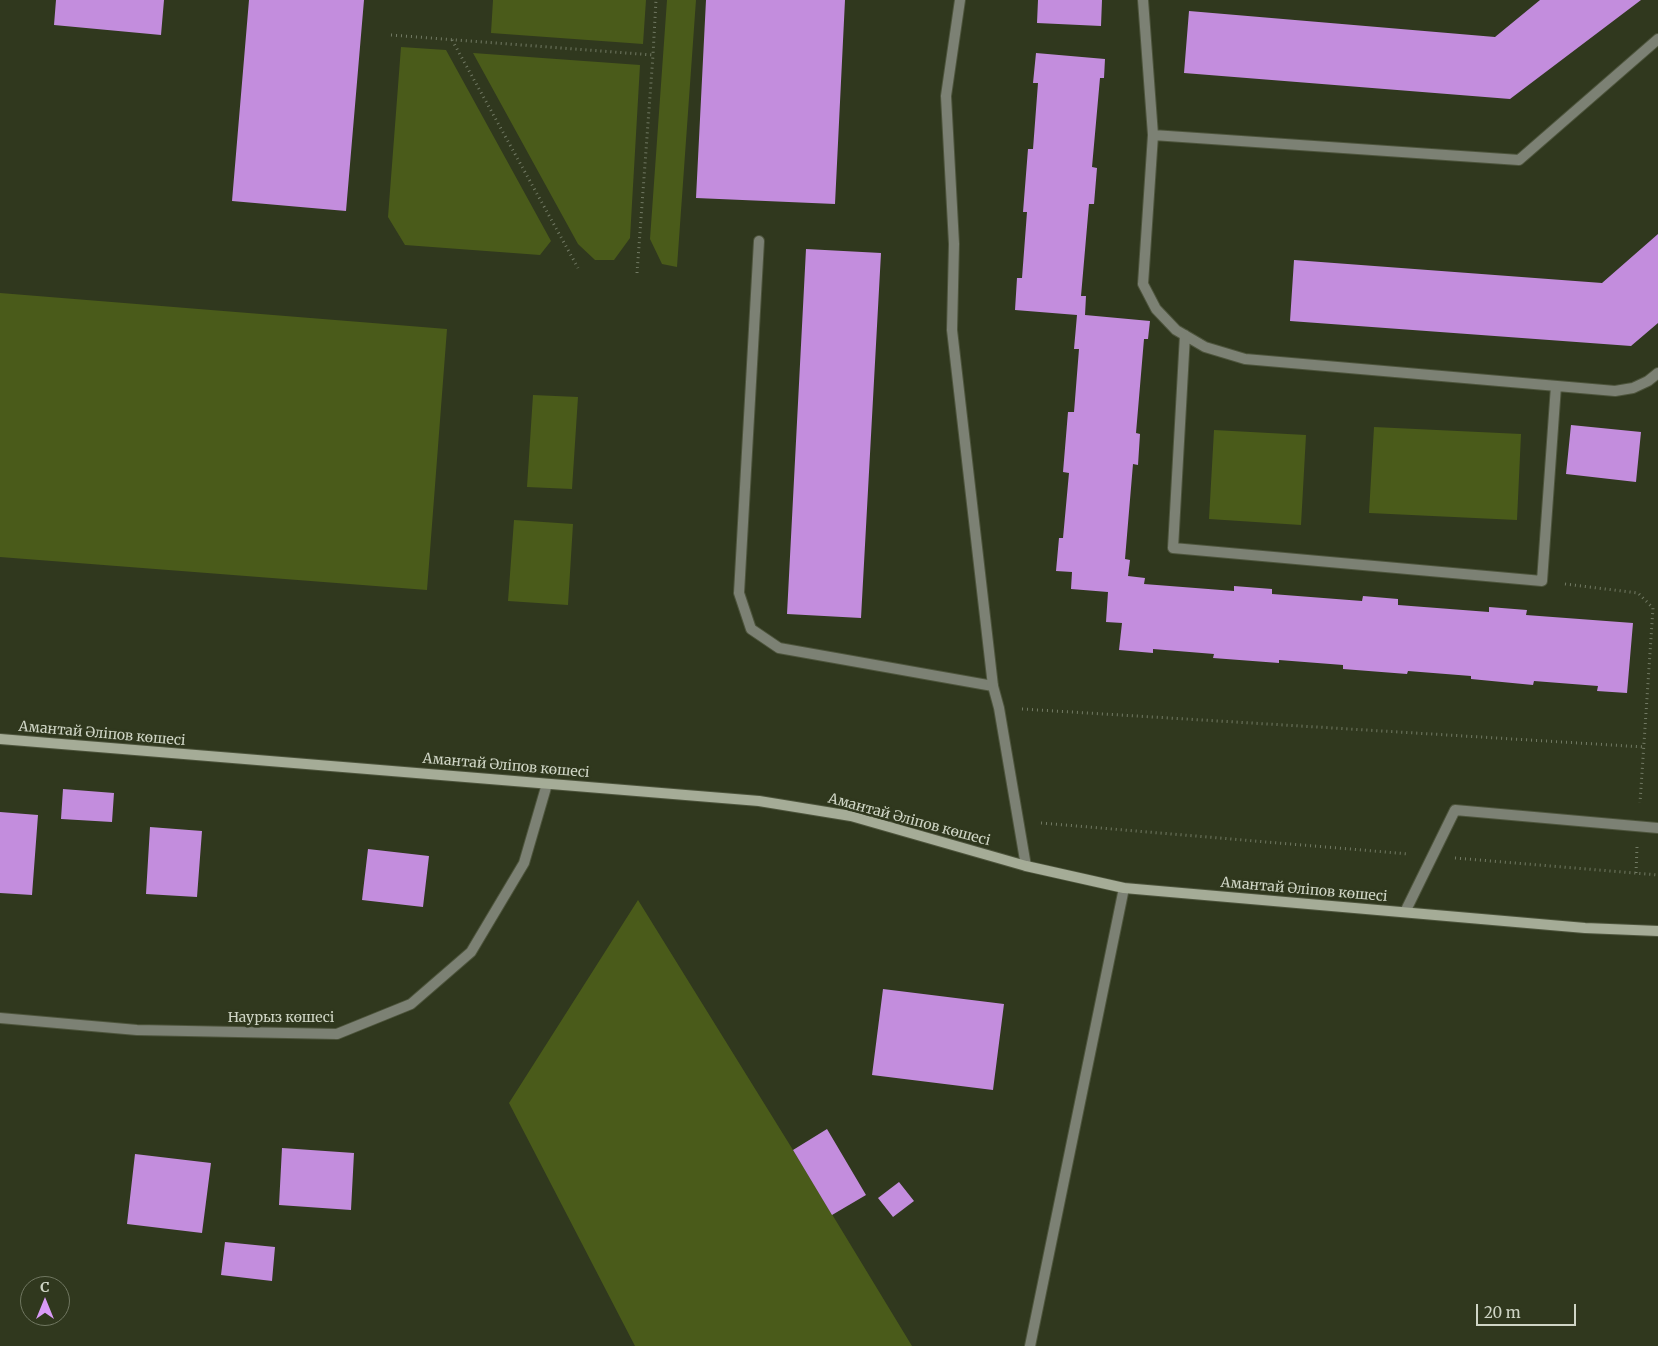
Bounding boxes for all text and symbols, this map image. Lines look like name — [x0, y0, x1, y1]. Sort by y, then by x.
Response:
street label: Амантай Әліпов көшесі — [18, 718, 186, 750]
street label: Амантай Әліпов көшесі — [422, 750, 590, 782]
street label: Амантай Әліпов көшесі — [826, 790, 992, 850]
street label: Амантай Әліпов көшесі — [1220, 874, 1388, 906]
street label: Наурыз көшесі — [228, 1010, 334, 1026]
north arrow — [20, 1276, 70, 1326]
text: С — [40, 1278, 50, 1296]
scale bar — [1478, 1294, 1578, 1326]
text: 20 m — [1484, 1303, 1521, 1322]

